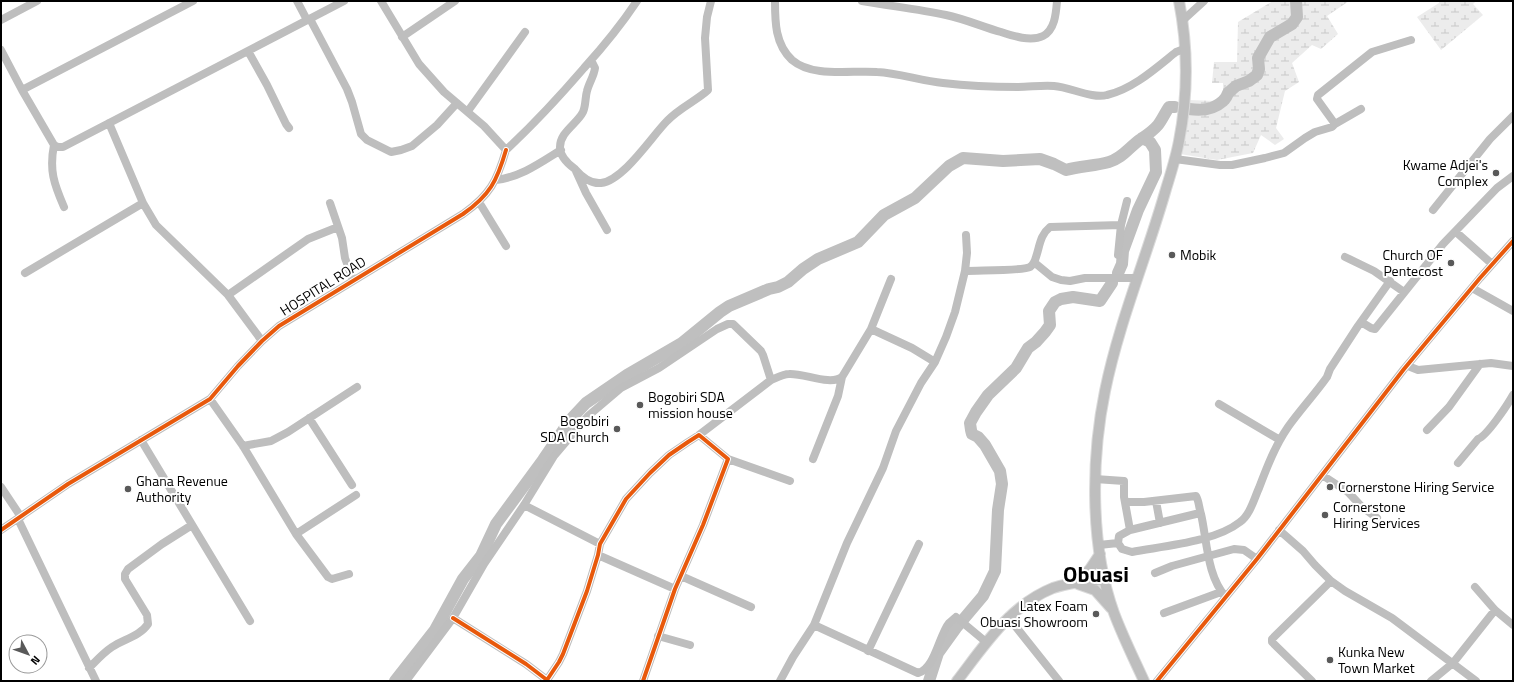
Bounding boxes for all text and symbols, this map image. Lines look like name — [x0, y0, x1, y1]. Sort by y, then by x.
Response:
place label: Kwame Adjei's Complex — [1403, 154, 1489, 191]
marker: Kwame Adjei's Complex — [1491, 168, 1501, 178]
place label: Mobik — [1180, 244, 1217, 265]
place label: Church OF Pentecost — [1382, 244, 1443, 281]
marker: Mobik — [1167, 250, 1177, 260]
street label: HOSPITAL ROAD — [276, 251, 370, 320]
marker: Church OF Pentecost — [1446, 258, 1456, 268]
place label: Bogobiri SDA mission house — [648, 386, 733, 423]
marker: Bogobiri SDA mission house — [635, 400, 645, 410]
place label: Bogobiri SDA Church — [540, 410, 609, 447]
marker: Bogobiri SDA Church — [612, 424, 622, 434]
place label: Ghana Revenue Authority — [136, 470, 228, 507]
place label: Cornerstone Hiring Service — [1338, 476, 1494, 497]
marker: Cornerstone Hiring Service — [1325, 482, 1335, 492]
marker: Ghana Revenue Authority — [123, 484, 133, 494]
place label: Cornerstone Hiring Services — [1333, 496, 1420, 533]
marker: Cornerstone Hiring Services — [1320, 510, 1330, 520]
district label: Obuasi — [1063, 557, 1129, 591]
place label: Latex Foam Obuasi Showroom — [980, 595, 1088, 632]
marker: Latex Foam Obuasi Showroom — [1091, 609, 1101, 619]
north arrow — [8, 634, 48, 674]
place label: Kunka New Town Market — [1338, 641, 1415, 678]
text: N — [27, 652, 44, 669]
marker: Kunka New Town Market — [1325, 655, 1335, 665]

